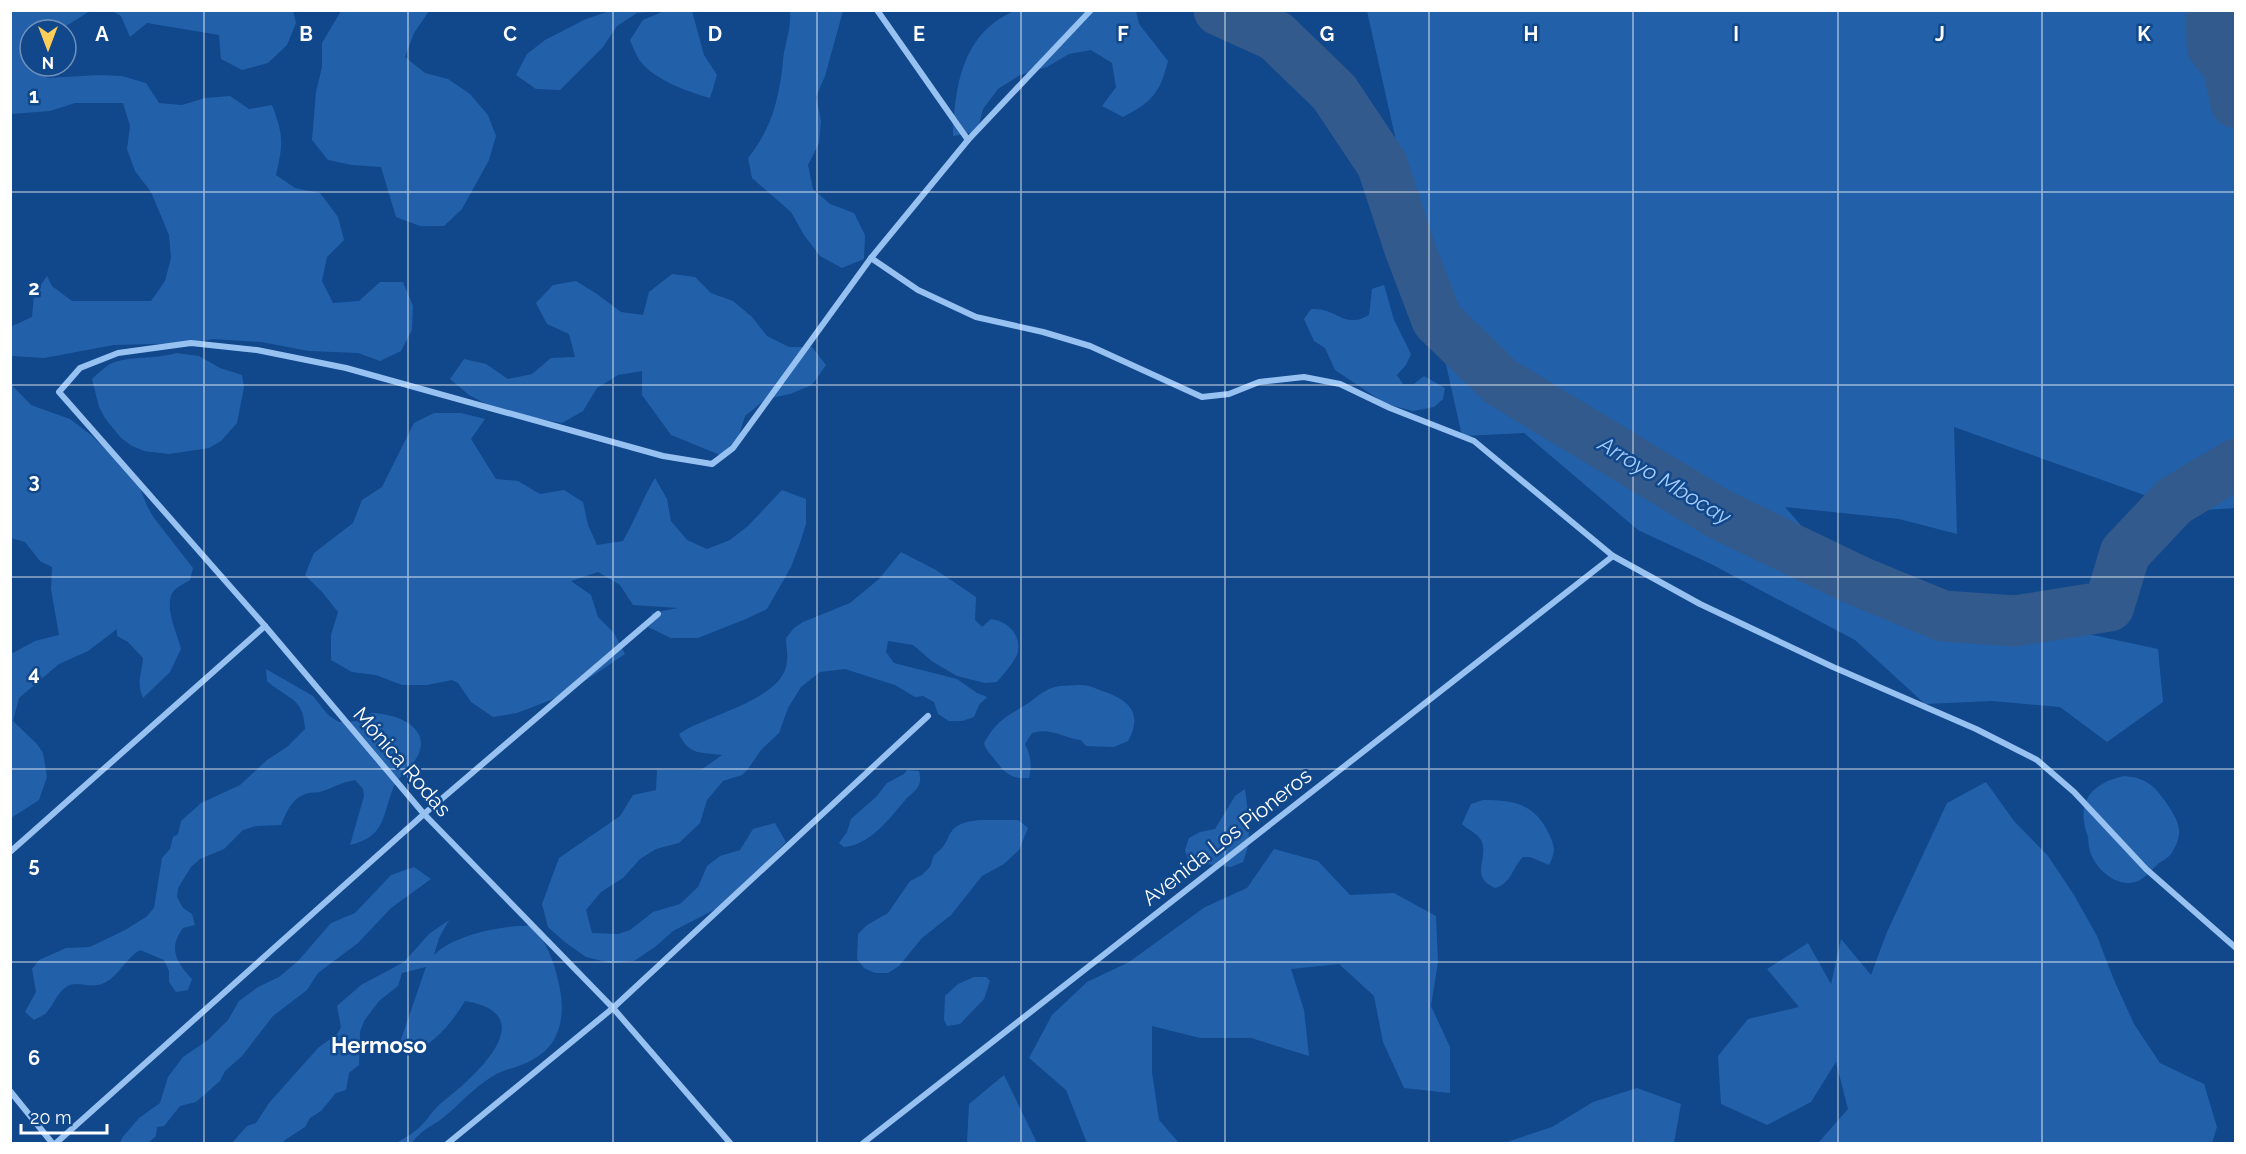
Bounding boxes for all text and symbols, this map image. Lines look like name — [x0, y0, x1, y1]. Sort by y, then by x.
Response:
north arrow — [18, 18, 78, 78]
text: A — [95, 22, 109, 46]
text: B — [299, 22, 313, 46]
text: C — [503, 22, 517, 46]
text: D — [708, 22, 722, 46]
text: E — [913, 22, 925, 46]
text: F — [1117, 22, 1129, 46]
text: G — [1320, 22, 1334, 46]
text: H — [1524, 22, 1538, 46]
text: I — [1733, 22, 1739, 46]
text: J — [1935, 22, 1945, 46]
text: K — [2137, 22, 2151, 46]
text: N — [42, 53, 54, 72]
text: 1 — [29, 84, 39, 108]
text: 2 — [28, 276, 40, 300]
water label: Arroyo Mbocay — [1593, 430, 1737, 530]
text: 3 — [28, 469, 40, 493]
text: 4 — [28, 661, 40, 685]
street label: Mónica Rodas — [348, 702, 457, 821]
street label: Avenida Los Pioneros — [1137, 763, 1316, 910]
text: 5 — [28, 853, 40, 877]
district label: Hermoso — [331, 1032, 427, 1058]
text: 6 — [28, 1046, 40, 1070]
scale bar — [21, 1097, 106, 1135]
text: 20 m — [30, 1107, 72, 1128]

